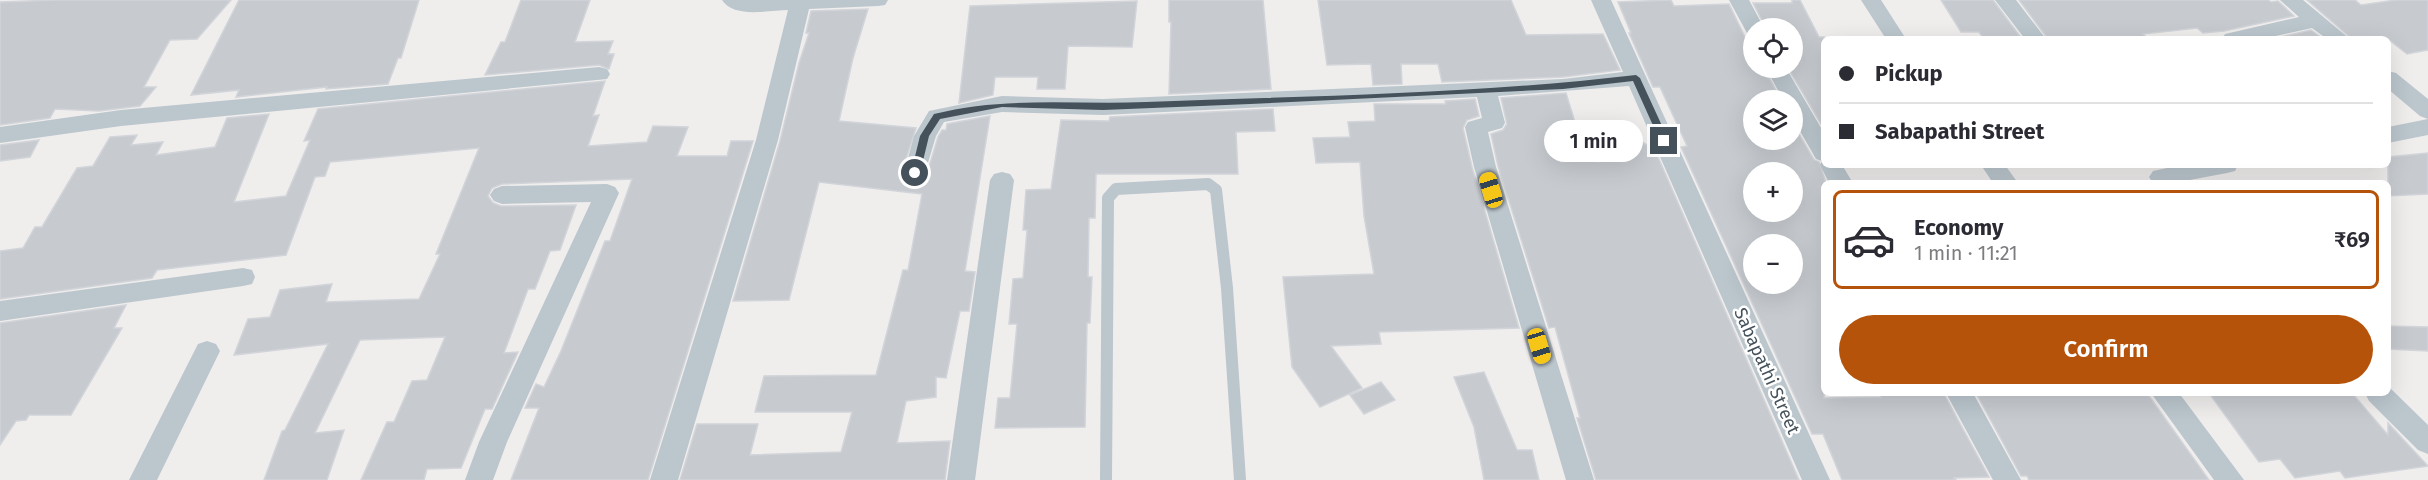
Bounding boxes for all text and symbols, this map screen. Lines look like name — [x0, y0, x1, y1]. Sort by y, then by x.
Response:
map controls — [1743, 18, 1803, 294]
button: locate — [1743, 18, 1803, 78]
text: Pickup — [1875, 60, 1943, 87]
button: layers — [1743, 90, 1803, 150]
text: Sabapathi Street — [1875, 118, 2044, 145]
callout: 1 min — [1544, 120, 1643, 162]
route end — [1650, 127, 1677, 154]
text: 1 min — [1569, 129, 1618, 153]
route start — [901, 159, 928, 186]
button: + — [1743, 162, 1803, 222]
car — [1477, 170, 1505, 210]
icon: car — [1842, 213, 1896, 267]
text: Economy — [1914, 214, 2003, 241]
text: ₹69 — [2334, 226, 2370, 253]
button: − — [1743, 234, 1803, 294]
text: 1 min · 11:21 — [1914, 241, 2018, 265]
street label: Sabapathi Street — [1729, 304, 1805, 438]
button: Confirm — [1839, 315, 2373, 384]
car — [1525, 326, 1553, 366]

